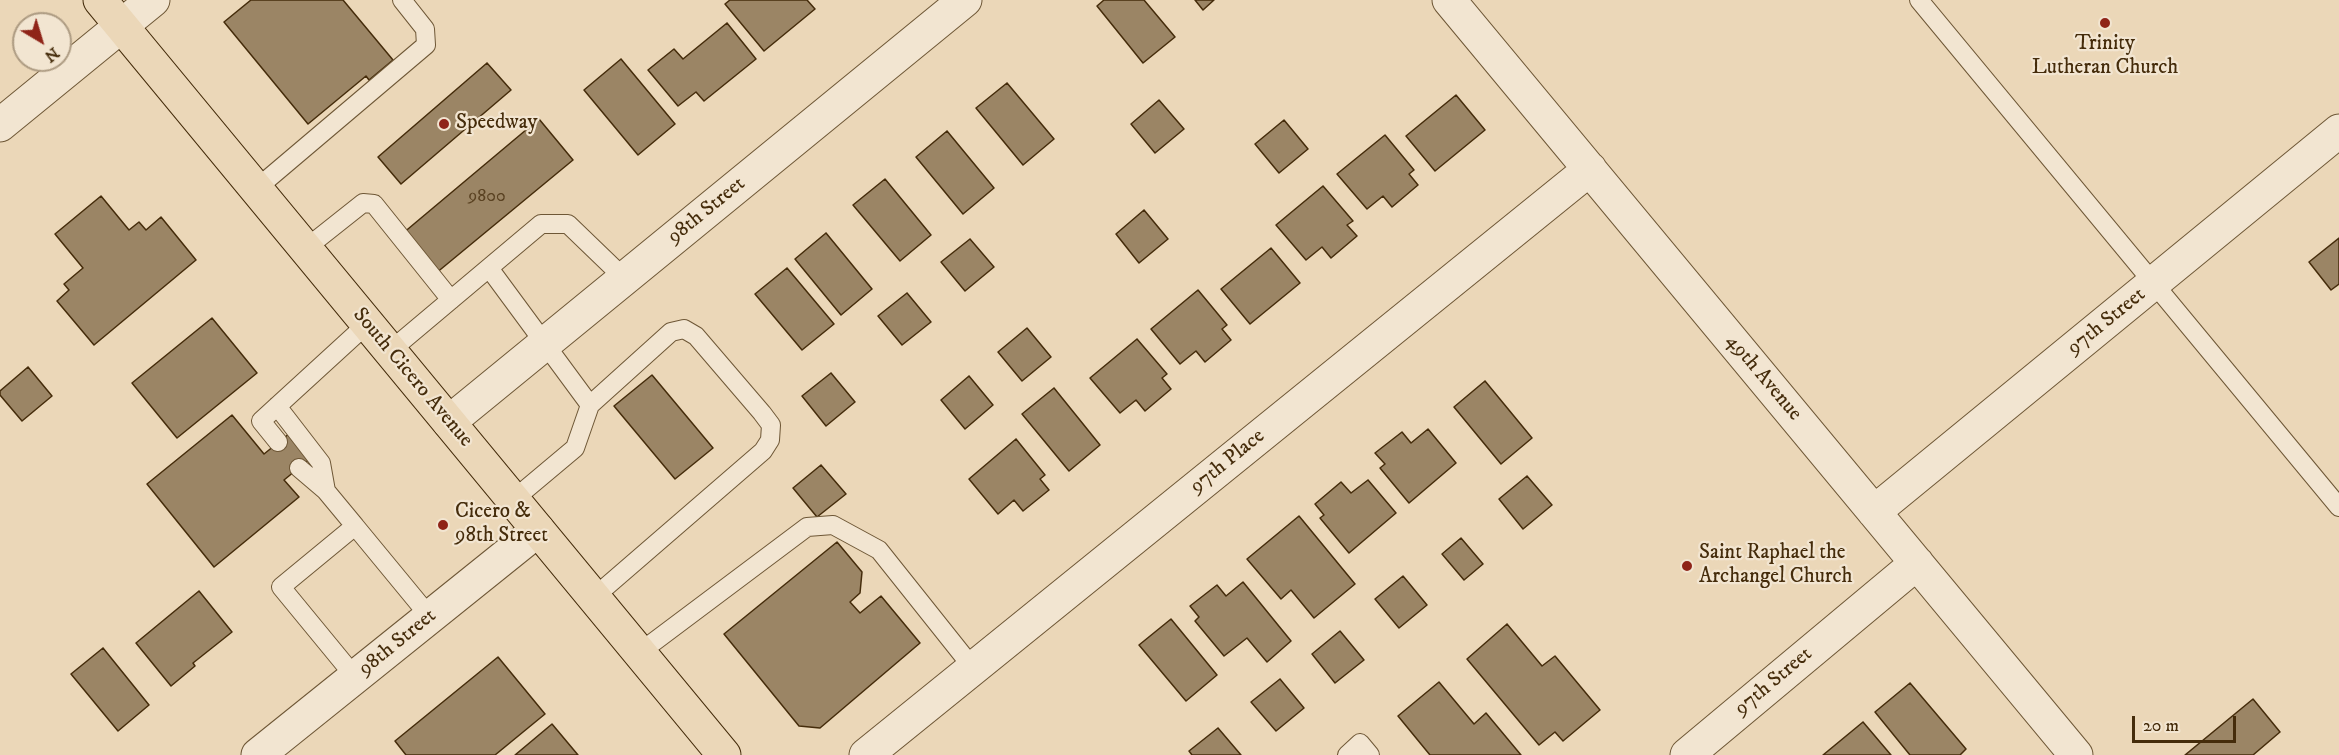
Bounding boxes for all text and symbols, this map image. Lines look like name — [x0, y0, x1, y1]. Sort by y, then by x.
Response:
north arrow — [12, 12, 72, 72]
marker: Trinity Lutheran Church — [2098, 16, 2112, 30]
place label: Trinity Lutheran Church — [2032, 32, 2178, 82]
text: N — [41, 43, 63, 67]
place label: Speedway — [456, 111, 538, 137]
marker: Speedway — [437, 117, 451, 131]
street label: 98th Street — [663, 172, 751, 250]
house number: 9800 — [468, 186, 506, 208]
street label: 97th Street — [2063, 283, 2151, 361]
street label: South Cicero Avenue — [347, 303, 477, 453]
street label: 49th Avenue — [1719, 330, 1807, 426]
street label: 97th Place — [1186, 424, 1270, 500]
place label: Cicero & 98th Street — [455, 500, 548, 550]
marker: Cicero & 98th Street — [436, 518, 450, 532]
place label: Saint Raphael the Archangel Church — [1699, 541, 1853, 591]
marker: Saint Raphael the Archangel Church — [1680, 559, 1694, 573]
street label: 98th Street — [354, 604, 442, 682]
street label: 97th Street — [1730, 642, 1818, 722]
scale bar — [2135, 704, 2238, 742]
text: 20 m — [2143, 715, 2179, 737]

